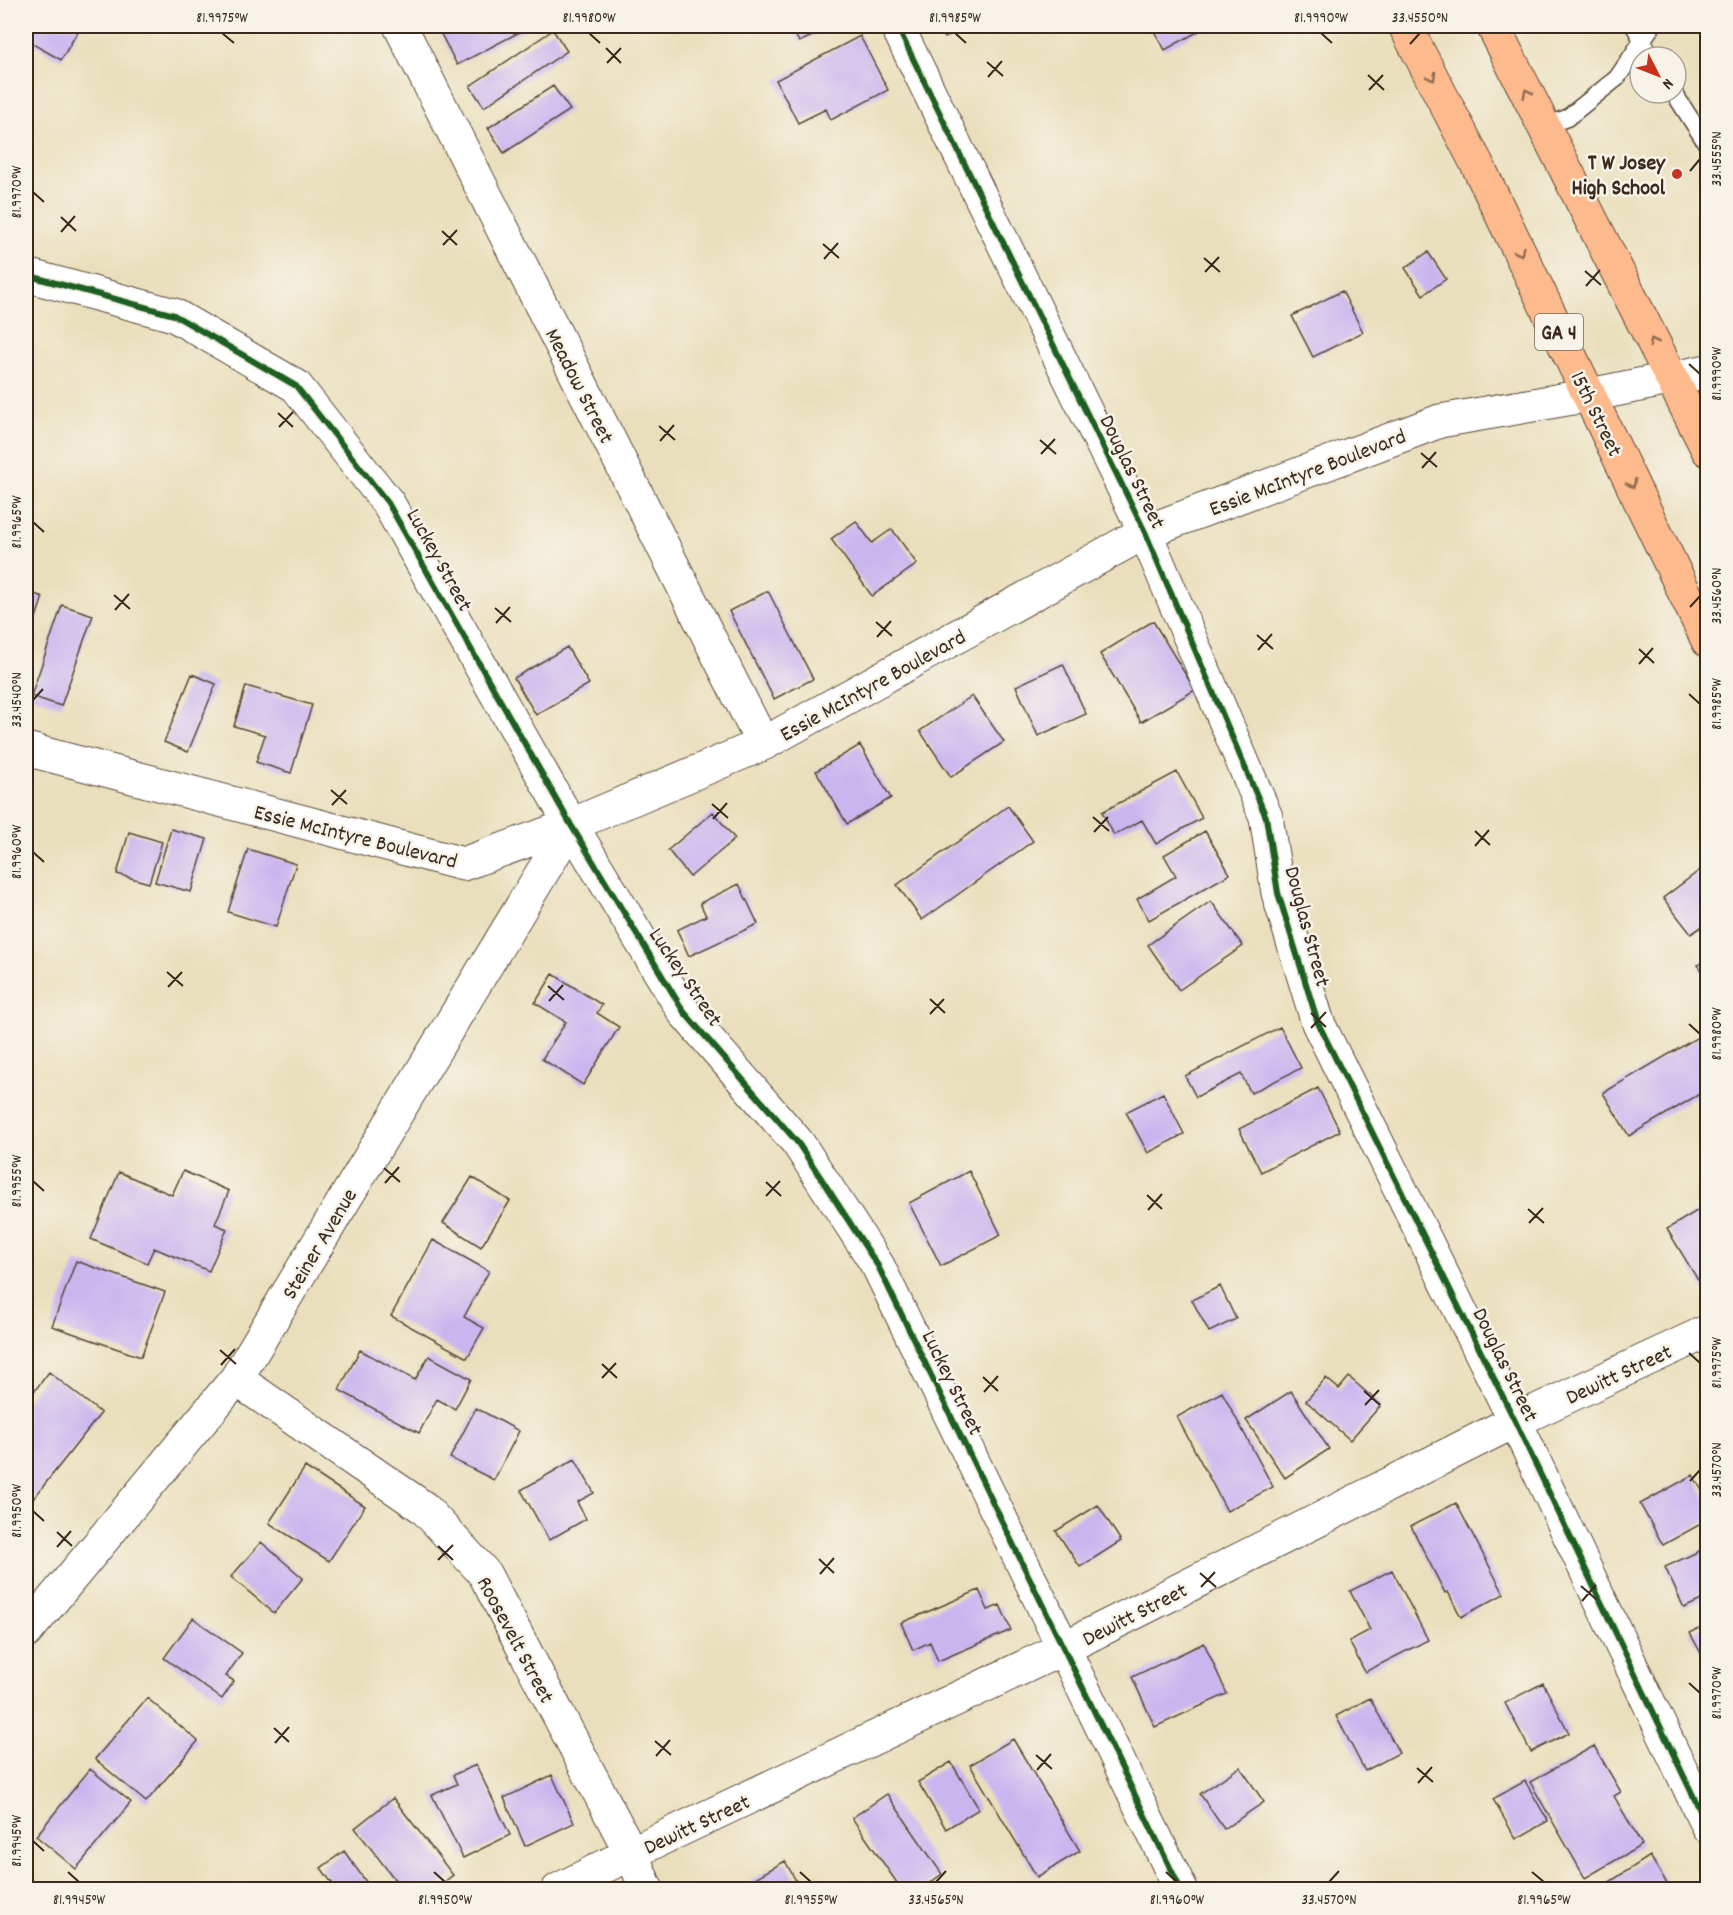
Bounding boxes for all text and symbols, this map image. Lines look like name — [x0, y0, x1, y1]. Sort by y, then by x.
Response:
text: 81.9975°W — [196, 8, 248, 30]
text: 81.9980°W — [562, 8, 616, 30]
text: 81.9985°W — [929, 8, 981, 30]
text: 81.9990°W — [1294, 8, 1348, 30]
text: 33.4550°N — [1392, 8, 1448, 30]
north arrow — [1628, 45, 1688, 105]
one-way arrow — [1425, 71, 1436, 82]
text: N — [1656, 73, 1678, 94]
one-way arrow — [1523, 88, 1534, 99]
text: 33.4555°N — [1707, 131, 1729, 187]
place label: T W Josey High School — [1572, 149, 1666, 205]
text: 81.9970°W — [7, 165, 29, 218]
marker: T W Josey High School — [1670, 167, 1684, 181]
one-way arrow — [1513, 245, 1524, 256]
road number: GA 4 — [1535, 314, 1583, 350]
street label: Meadow Street — [536, 324, 620, 450]
one-way arrow — [1648, 337, 1660, 348]
text: 81.9990°W — [1707, 347, 1729, 401]
street label: 15th Street — [1561, 367, 1629, 463]
street label: Douglas Street — [1090, 410, 1172, 535]
street label: Essie McIntyre Boulevard — [1205, 422, 1411, 526]
one-way arrow — [1625, 477, 1637, 488]
text: 81.9965°W — [7, 495, 29, 549]
street label: Luckey Street — [397, 504, 479, 618]
text: 33.4560°N — [1707, 568, 1729, 624]
street label: Essie McIntyre Boulevard — [775, 623, 972, 751]
text: 33.4540°N — [7, 672, 29, 728]
text: 81.9985°W — [1707, 678, 1729, 730]
street label: Essie McIntyre Boulevard — [250, 798, 460, 879]
text: 81.9960°W — [7, 824, 29, 879]
street label: Douglas Street — [1275, 863, 1337, 991]
street label: Luckey Street — [640, 922, 729, 1034]
text: 81.9980°W — [1707, 1007, 1729, 1061]
text: 81.9955°W — [7, 1154, 29, 1207]
street label: Steiner Avenue — [276, 1183, 366, 1306]
street label: Douglas Street — [1463, 1303, 1545, 1428]
street label: Luckey Street — [912, 1326, 990, 1441]
text: 81.9975°W — [1707, 1337, 1729, 1389]
street label: Dewitt Street — [1561, 1338, 1678, 1414]
text: 33.4570°N — [1707, 1442, 1729, 1498]
text: 81.9950°W — [7, 1484, 29, 1538]
street label: Roosevelt Street — [467, 1572, 560, 1710]
street label: Dewitt Street — [1078, 1576, 1193, 1656]
text: 81.9970°W — [1707, 1666, 1729, 1719]
street label: Dewitt Street — [639, 1788, 756, 1864]
text: 81.9945°W — [7, 1815, 29, 1867]
text: 81.9945°W — [53, 1890, 105, 1912]
text: 81.9950°W — [418, 1890, 472, 1912]
text: 81.9955°W — [785, 1890, 838, 1912]
text: 33.4565°N — [908, 1890, 964, 1912]
text: 81.9960°W — [1150, 1890, 1205, 1912]
text: 33.4570°N — [1301, 1890, 1357, 1912]
text: 81.9965°W — [1517, 1890, 1571, 1912]

